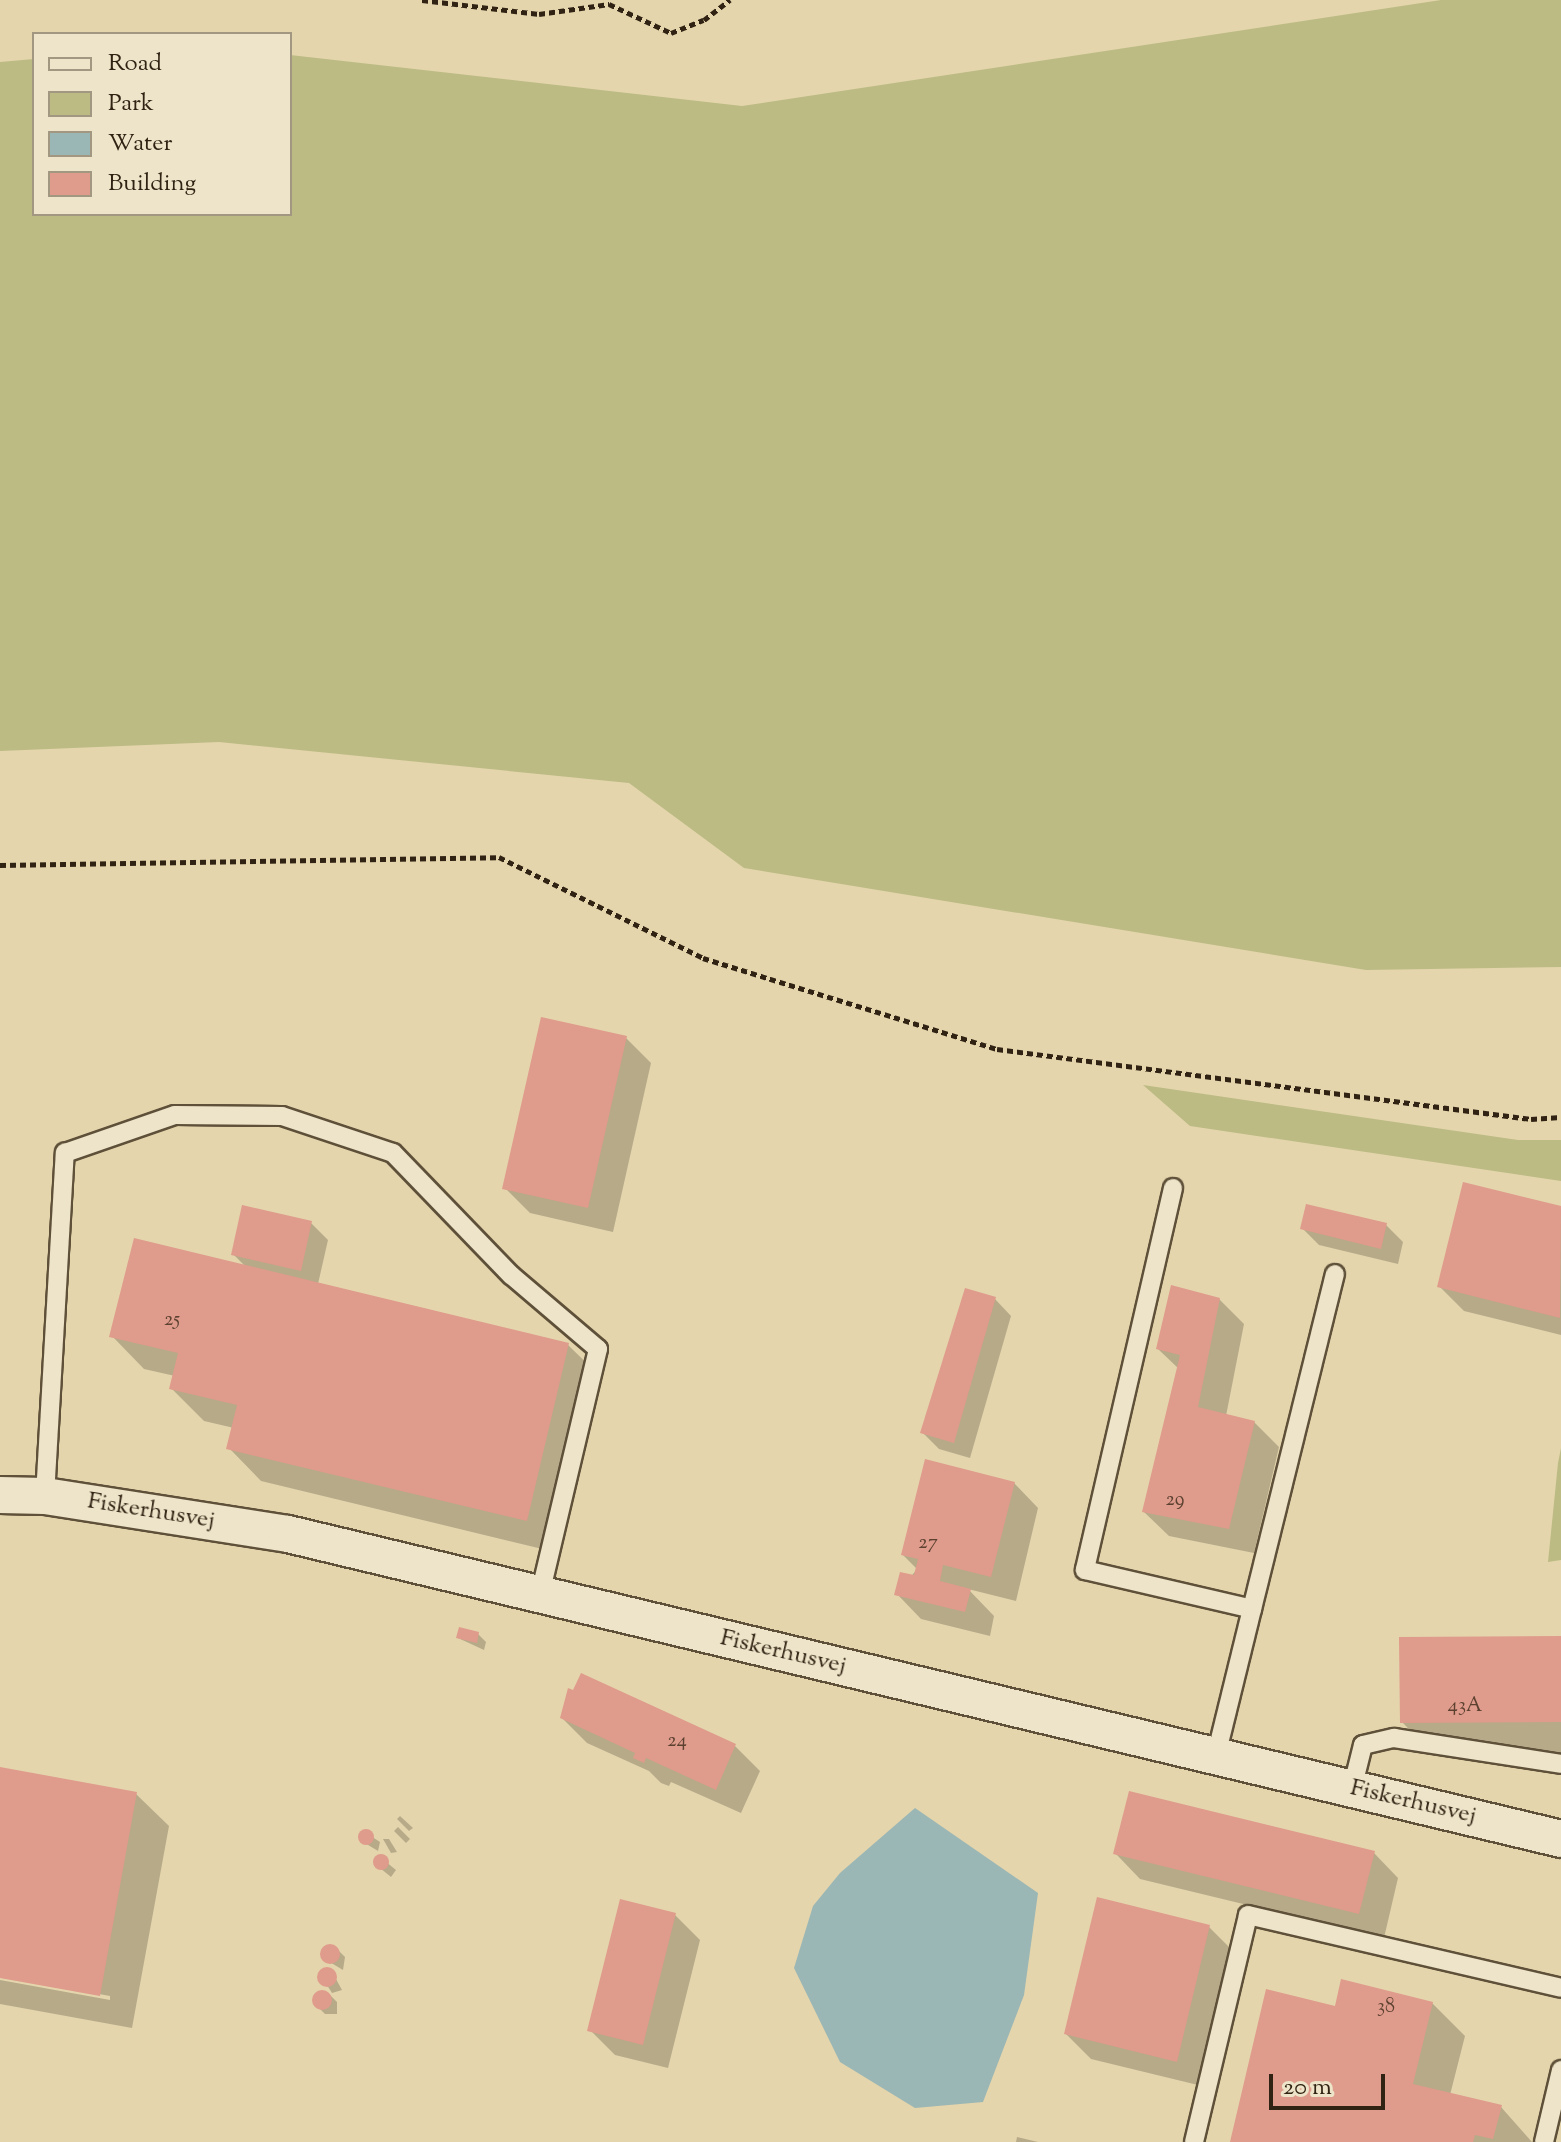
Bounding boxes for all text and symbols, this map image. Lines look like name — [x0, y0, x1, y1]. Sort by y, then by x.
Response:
legend — [32, 32, 292, 216]
text: Road — [108, 47, 162, 81]
text: Park — [108, 87, 154, 121]
text: Water — [108, 127, 172, 161]
text: Building — [108, 167, 196, 201]
house number: 25 — [164, 1308, 180, 1332]
street label: Fiskerhusvej — [85, 1488, 217, 1536]
house number: 29 — [1165, 1488, 1185, 1512]
house number: 27 — [918, 1531, 938, 1555]
street label: Fiskerhusvej — [717, 1625, 849, 1681]
house number: 43A — [1448, 1694, 1482, 1718]
house number: 24 — [667, 1729, 687, 1753]
street label: Fiskerhusvej — [1347, 1775, 1479, 1831]
house number: 38 — [1377, 1995, 1395, 2019]
scale bar — [1273, 2058, 1389, 2108]
text: 20 m — [1283, 2071, 1332, 2105]

